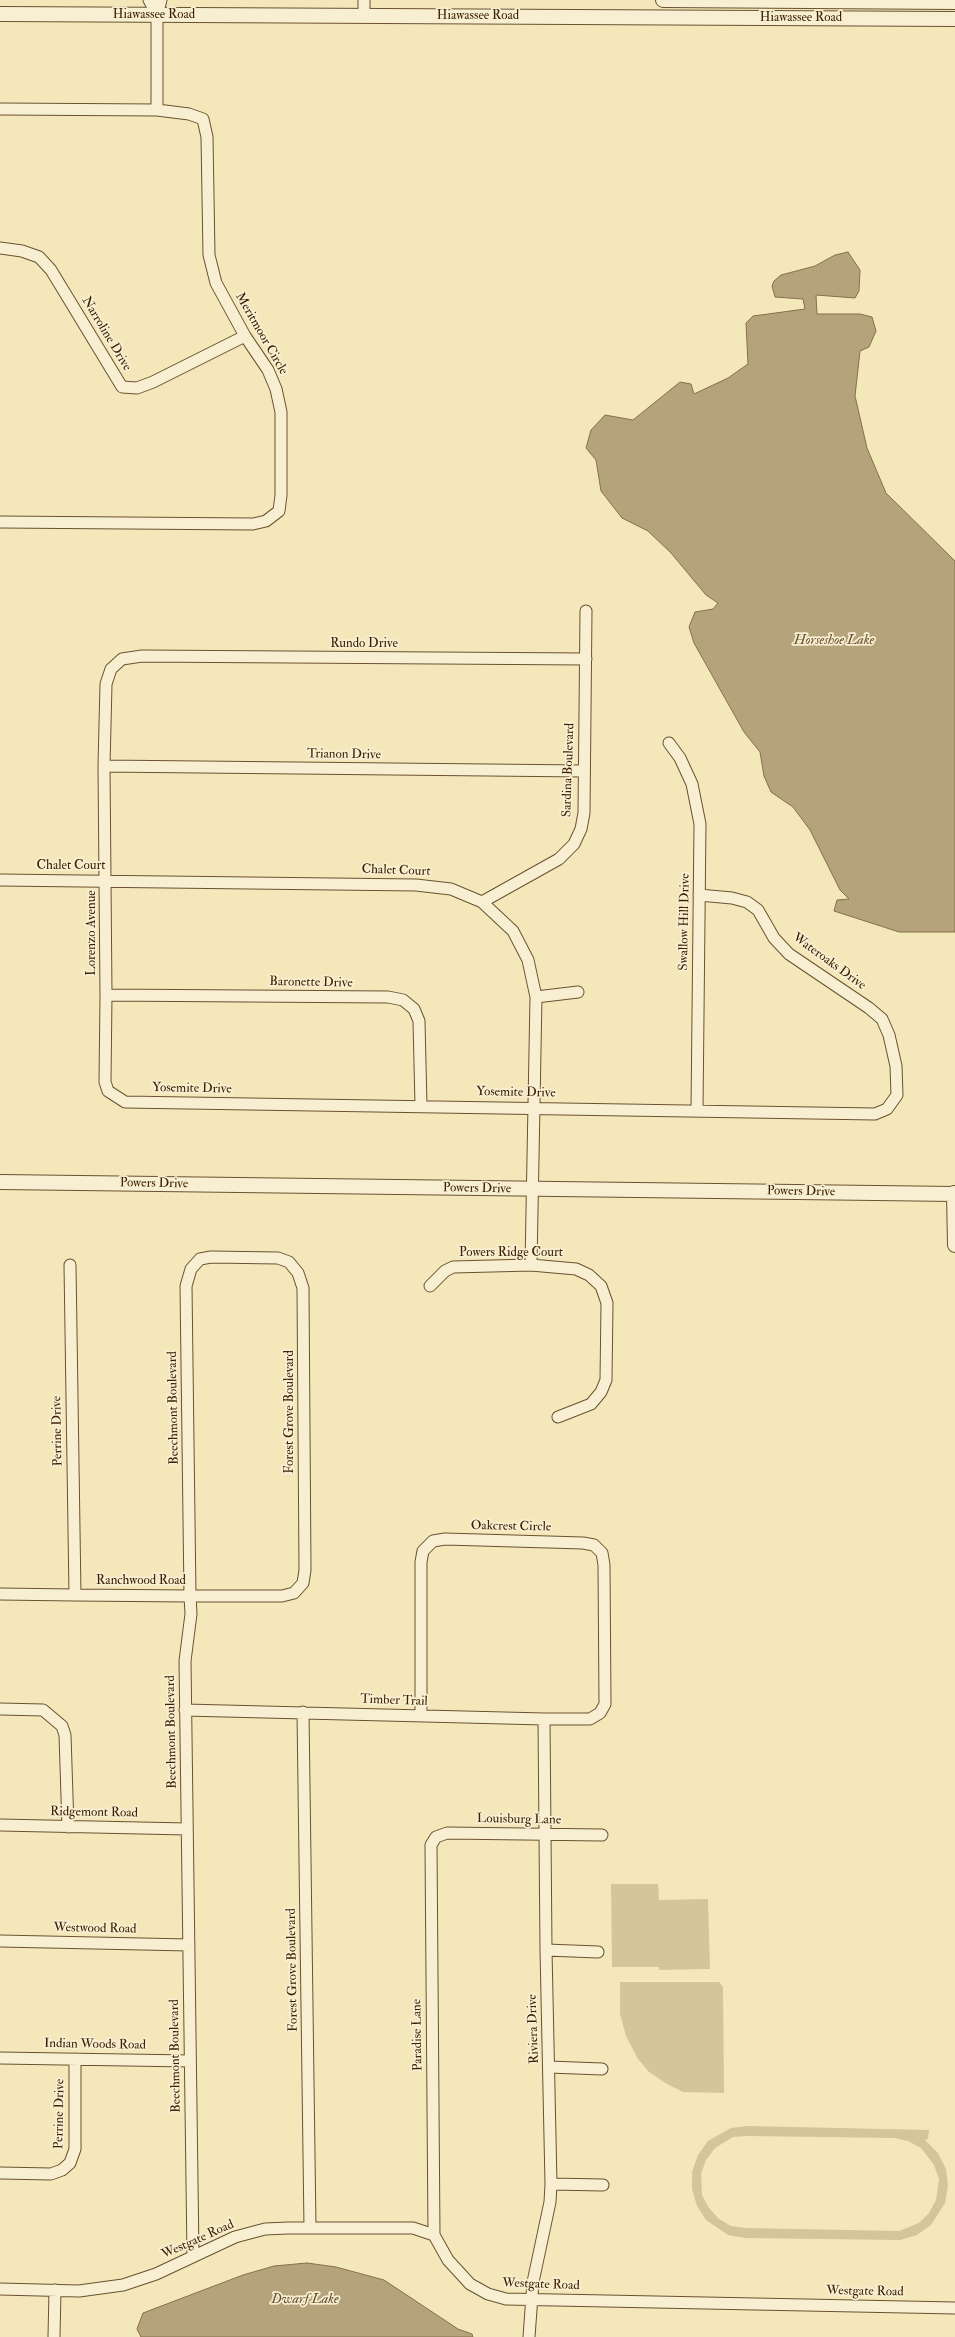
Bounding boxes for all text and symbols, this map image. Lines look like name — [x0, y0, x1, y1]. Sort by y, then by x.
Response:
street label: Hiawassee Road — [113, 7, 195, 23]
street label: Hiawassee Road — [437, 8, 519, 24]
street label: Hiawassee Road — [760, 10, 842, 26]
street label: Meritmoor Circle — [231, 290, 291, 378]
street label: Narroline Drive — [78, 294, 134, 374]
water label: Horseshoe Lake — [794, 633, 874, 649]
street label: Rundo Drive — [330, 636, 398, 652]
street label: Sardina Boulevard — [560, 723, 578, 817]
street label: Trianon Drive — [307, 747, 381, 763]
street label: Chalet Court — [37, 858, 105, 874]
street label: Chalet Court — [361, 862, 431, 880]
street label: Swallow Hill Drive — [676, 873, 694, 971]
street label: Lorenzo Avenue — [84, 890, 100, 976]
street label: Wateroaks Drive — [789, 930, 869, 994]
street label: Baronette Drive — [269, 974, 353, 992]
street label: Yosemite Drive — [152, 1081, 232, 1097]
street label: Yosemite Drive — [476, 1085, 556, 1101]
street label: Powers Drive — [120, 1176, 188, 1192]
street label: Powers Drive — [443, 1181, 511, 1197]
street label: Powers Drive — [767, 1184, 835, 1200]
street label: Powers Ridge Court — [459, 1245, 563, 1261]
street label: Forest Grove Boulevard — [282, 1350, 298, 1474]
street label: Beechmont Boulevard — [165, 1351, 183, 1465]
street label: Perrine Drive — [50, 1396, 66, 1466]
street label: Oakcrest Circle — [471, 1518, 551, 1536]
street label: Ranchwood Road — [96, 1573, 186, 1589]
street label: Beechmont Boulevard — [163, 1675, 181, 1789]
street label: Timber Trail — [360, 1692, 428, 1710]
street label: Ridgemont Road — [50, 1804, 138, 1822]
street label: Louisburg Lane — [477, 1811, 561, 1829]
street label: Forest Grove Boulevard — [284, 1908, 302, 2032]
street label: Westwood Road — [53, 1920, 137, 1938]
street label: Riviera Drive — [525, 1994, 543, 2064]
street label: Beechmont Boulevard — [167, 1999, 185, 2113]
street label: Paradise Lane — [410, 1999, 426, 2071]
street label: Indian Woods Road — [44, 2036, 146, 2054]
street label: Perrine Drive — [52, 2079, 68, 2149]
street label: Westgate Road — [159, 2217, 237, 2263]
street label: Westgate Road — [502, 2276, 580, 2294]
street label: Westgate Road — [826, 2284, 904, 2300]
water label: Dwarf Lake — [271, 2292, 339, 2308]

